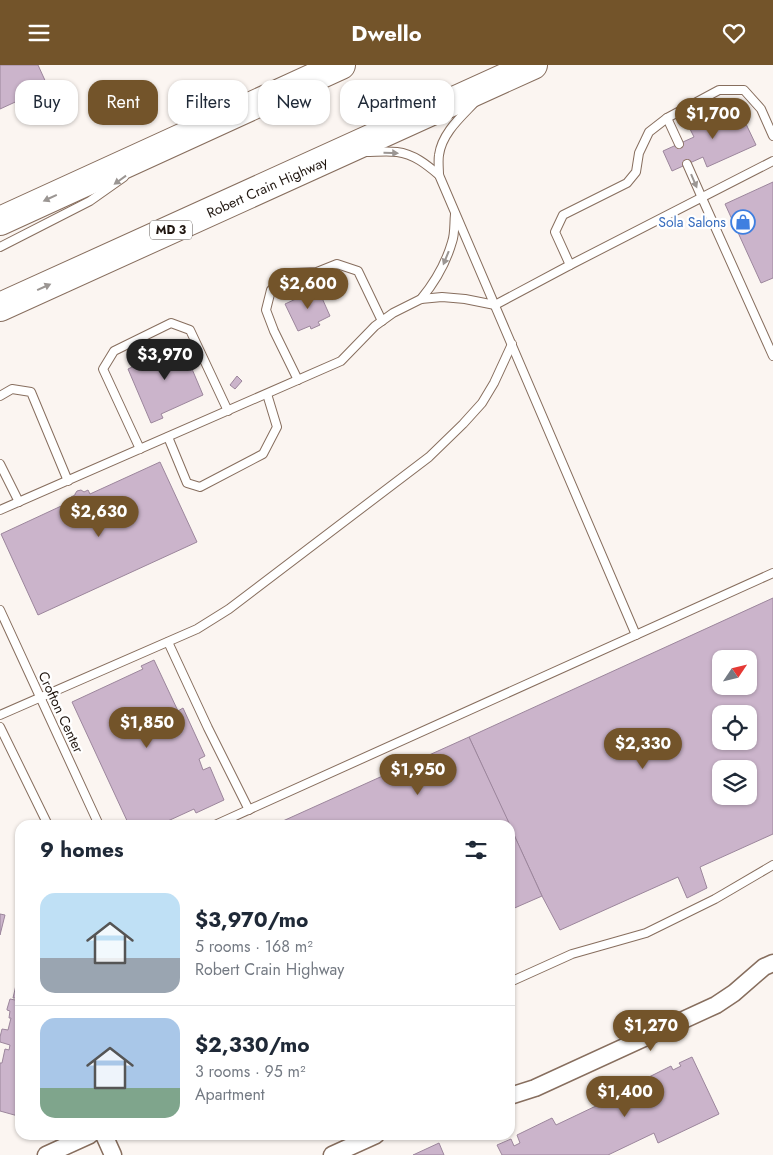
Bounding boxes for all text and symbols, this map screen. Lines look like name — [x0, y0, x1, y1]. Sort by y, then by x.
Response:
text: Dwello — [351, 17, 422, 49]
icon: menu — [25, 19, 53, 47]
icon: heart — [720, 19, 748, 47]
chip: Buy — [15, 80, 78, 125]
chip: Rent — [88, 80, 158, 125]
chip: Filters — [168, 80, 248, 125]
chip: New — [258, 80, 330, 125]
chip: Apartment — [340, 80, 454, 125]
pin: $1,700 — [672, 97, 754, 140]
text: $1,700 — [686, 102, 740, 125]
one-way arrow — [383, 149, 399, 157]
street label: Robert Crain Highway — [203, 151, 331, 223]
one-way arrow — [691, 174, 699, 188]
one-way arrow — [113, 175, 127, 185]
one-way arrow — [43, 194, 57, 202]
shop icon: Sola Salons — [730, 209, 756, 235]
place label: Sola Salons — [658, 212, 726, 232]
road number: MD 3 — [150, 221, 192, 239]
one-way arrow — [442, 251, 450, 266]
pin: $2,600 — [267, 267, 349, 310]
text: $2,600 — [279, 272, 337, 295]
one-way arrow — [37, 283, 51, 291]
pin: $3,970 — [124, 339, 206, 381]
text: $3,970 — [137, 343, 193, 366]
pin: $2,630 — [58, 495, 140, 538]
text: $2,630 — [71, 500, 127, 523]
north arrow — [712, 650, 758, 695]
map controls — [712, 650, 757, 805]
street label: Crofton Center — [33, 668, 89, 756]
button: locate — [712, 705, 757, 750]
pin: $1,850 — [106, 707, 188, 749]
text: $1,850 — [120, 711, 174, 734]
pin: $2,330 — [602, 727, 684, 770]
text: $2,330 — [615, 732, 671, 755]
pin: $1,950 — [377, 753, 459, 796]
text: $1,950 — [391, 758, 445, 781]
button: layers — [712, 760, 757, 805]
text: 9 homes — [40, 835, 124, 865]
icon: filters — [462, 836, 490, 864]
text: $3,970/mo — [195, 905, 308, 935]
icon: home — [80, 913, 140, 973]
text: 5 rooms · 168 m² — [195, 935, 313, 958]
text: Robert Crain Highway — [195, 958, 344, 981]
pin: $1,270 — [610, 1009, 692, 1052]
text: $1,270 — [624, 1014, 678, 1037]
text: $2,330/mo — [195, 1030, 310, 1060]
icon: home — [80, 1038, 140, 1098]
text: 3 rooms · 95 m² — [195, 1060, 306, 1083]
pin: $1,400 — [584, 1075, 666, 1118]
text: $1,400 — [597, 1080, 653, 1103]
text: Apartment — [195, 1083, 265, 1106]

